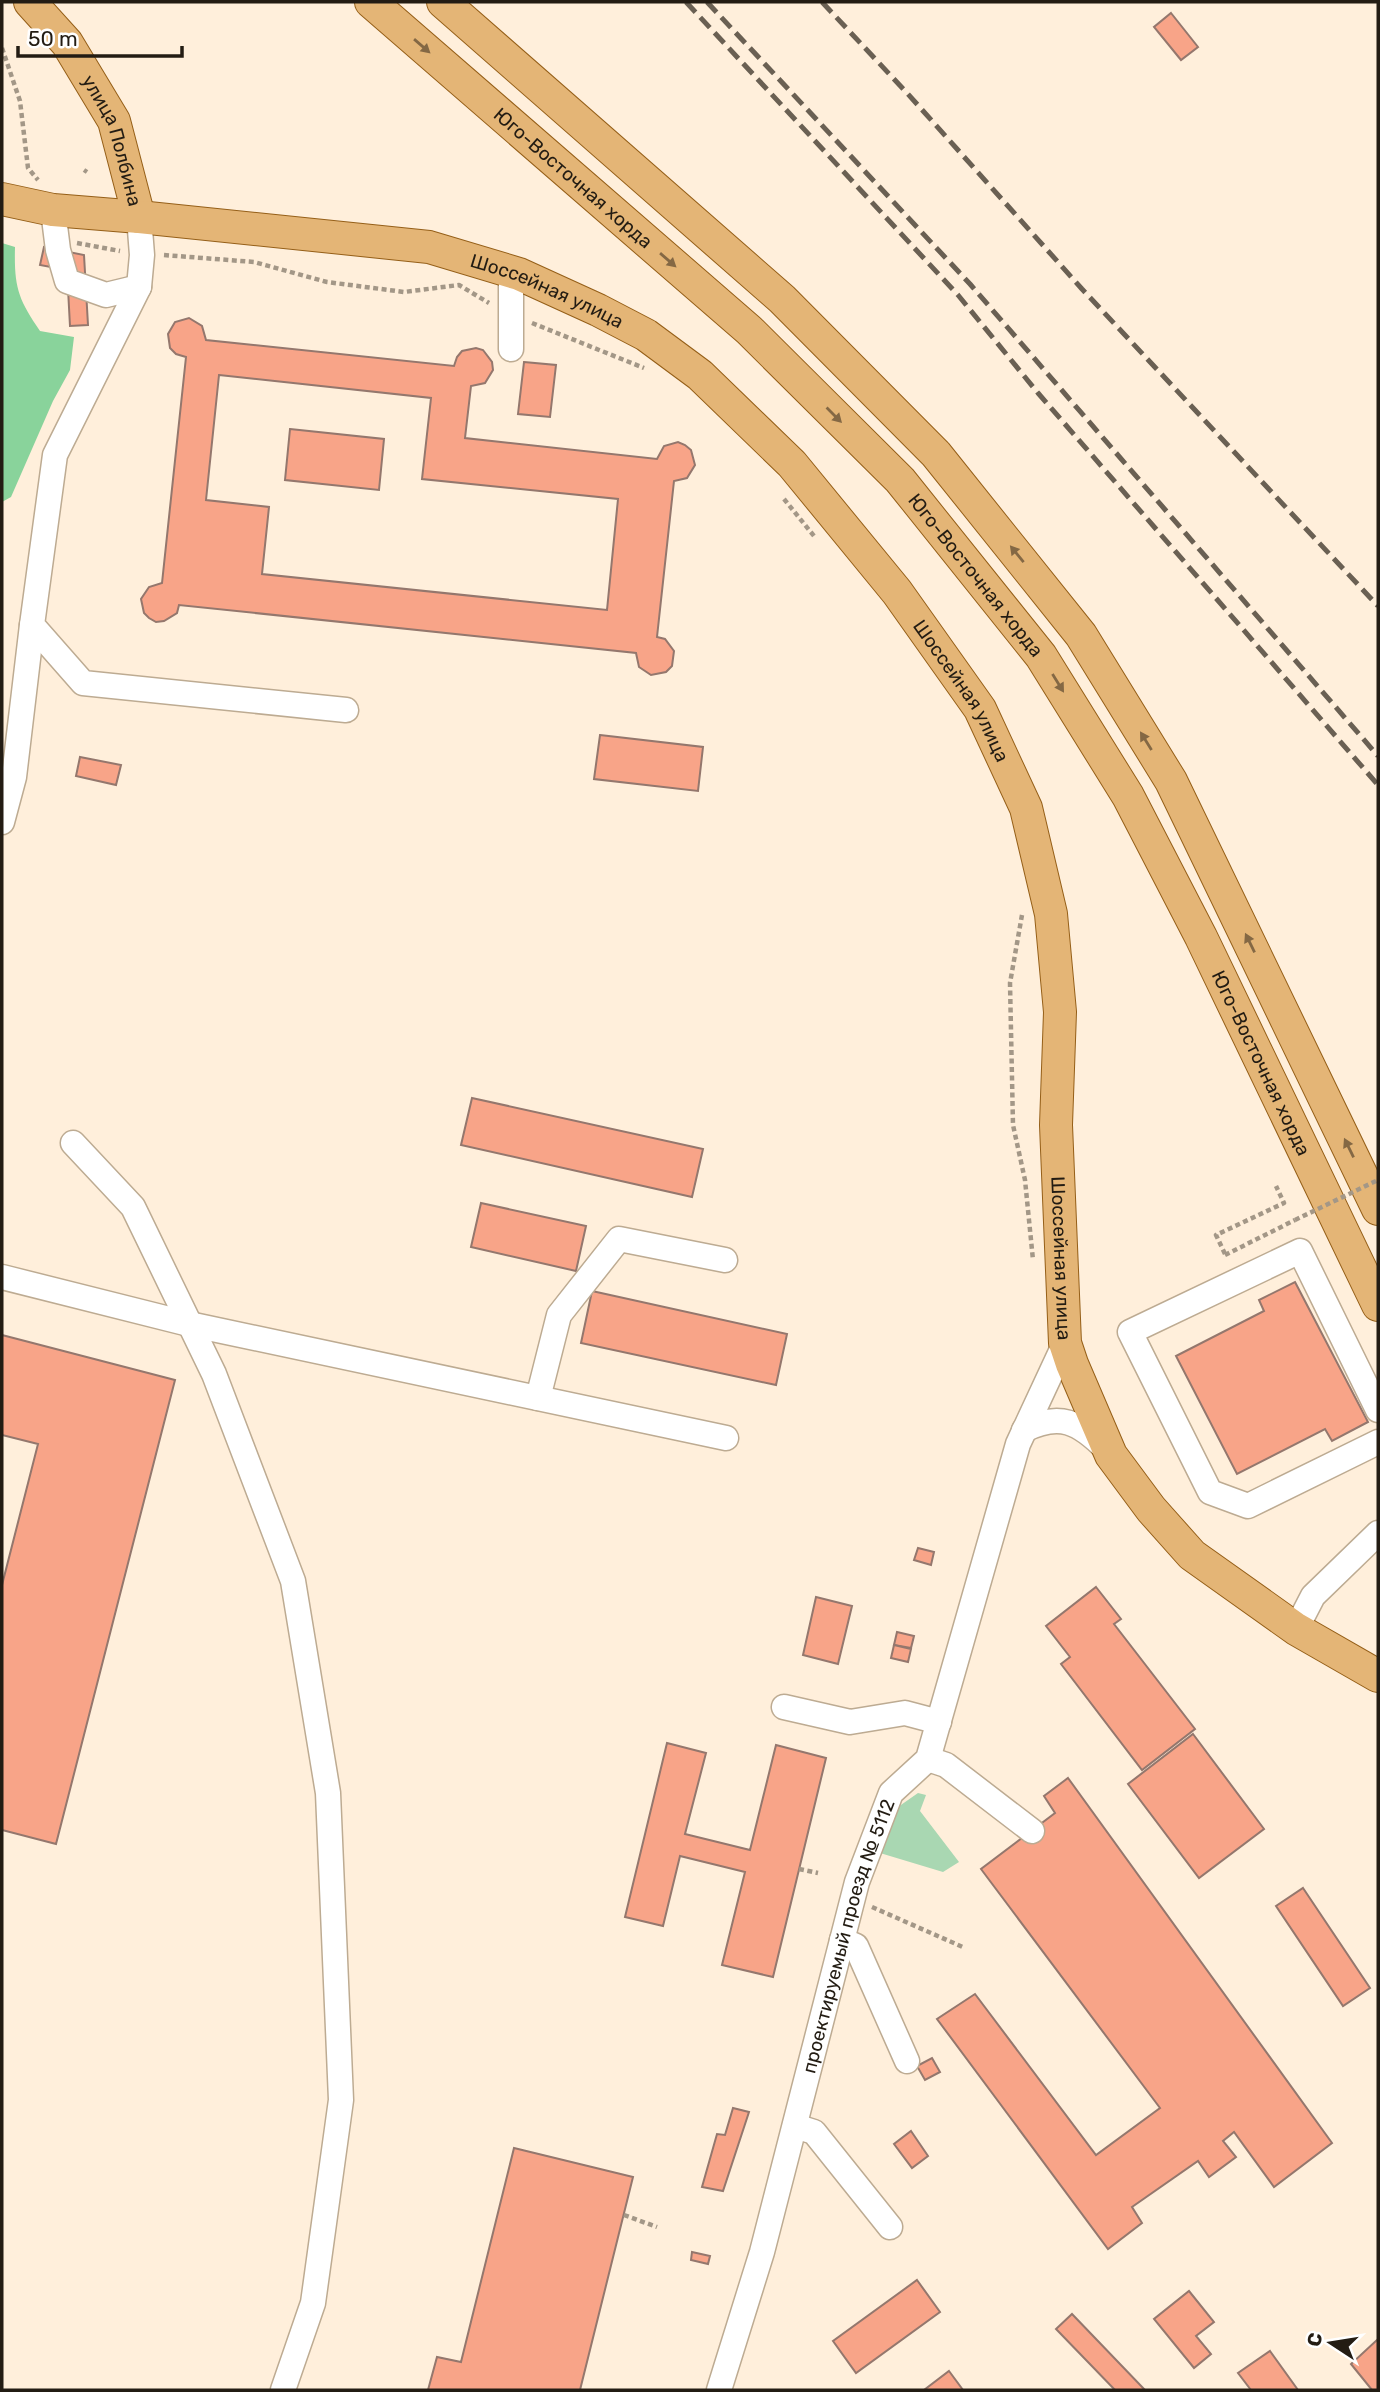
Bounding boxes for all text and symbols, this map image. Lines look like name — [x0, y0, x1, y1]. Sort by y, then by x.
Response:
scale bar — [18, 14, 182, 58]
text: 50 m — [28, 26, 78, 51]
one-way arrow — [413, 38, 431, 54]
street label: улица Полбина — [77, 71, 147, 208]
street label: Юго-Восточная хорда — [489, 103, 658, 253]
street label: Шоссейная улица — [468, 249, 627, 333]
one-way arrow — [659, 252, 677, 268]
one-way arrow — [826, 406, 843, 423]
street label: Юго-Восточная хорда — [904, 489, 1048, 661]
one-way arrow — [1009, 546, 1024, 564]
street label: Шоссейная улица — [909, 615, 1014, 765]
one-way arrow — [1051, 674, 1064, 693]
one-way arrow — [1140, 731, 1153, 750]
one-way arrow — [1244, 933, 1255, 953]
street label: Юго-Восточная хорда — [1207, 966, 1316, 1159]
one-way arrow — [1343, 1138, 1354, 1158]
street label: Шоссейная улица — [1047, 1176, 1076, 1341]
street label: проектируемый проезд № 5112 — [797, 1796, 899, 2076]
north arrow — [1296, 2308, 1366, 2378]
text: С — [1302, 2331, 1327, 2348]

